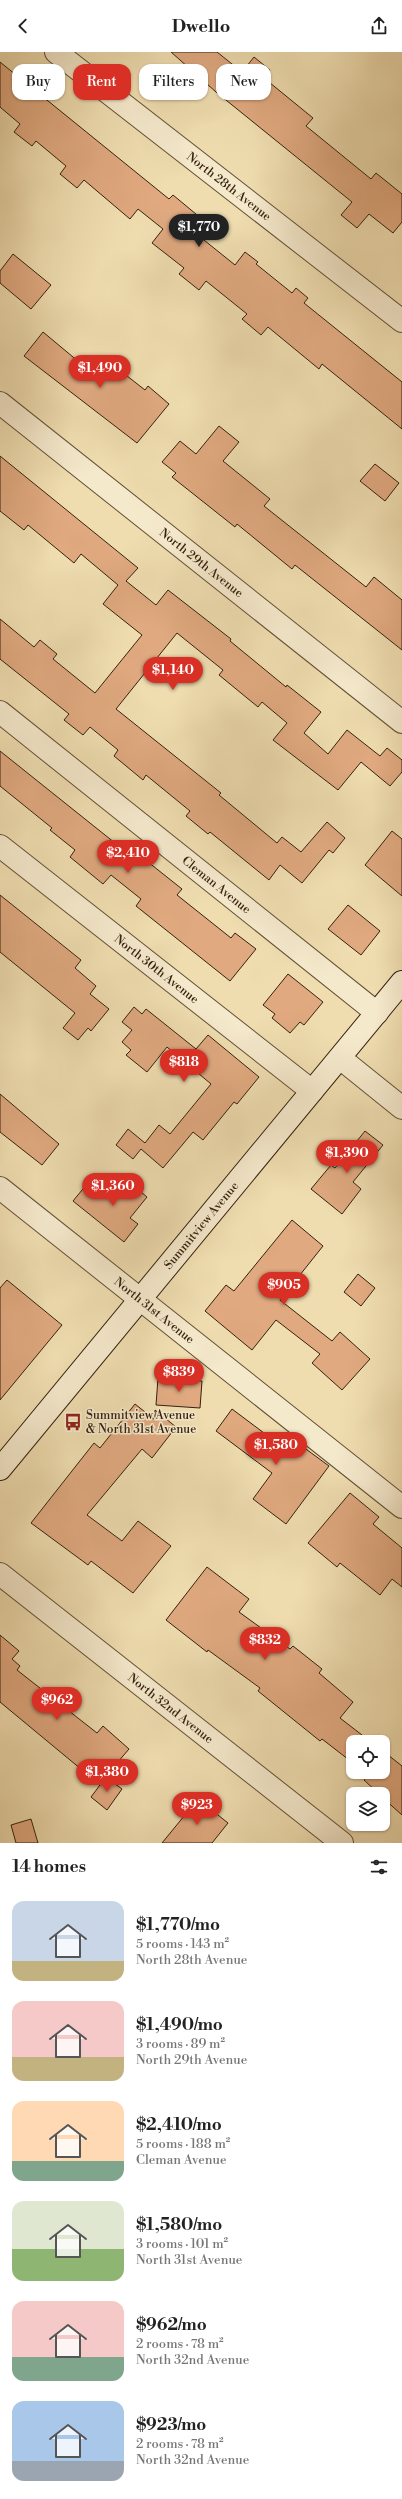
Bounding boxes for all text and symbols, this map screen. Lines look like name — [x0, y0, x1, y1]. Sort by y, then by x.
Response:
icon: back — [12, 15, 34, 37]
text: Dwello — [172, 15, 230, 38]
icon: share — [368, 15, 390, 37]
chip: Buy — [12, 64, 65, 100]
chip: Rent — [73, 64, 131, 100]
chip: Filters — [139, 64, 208, 100]
chip: New — [216, 64, 271, 100]
street label: North 28th Avenue — [183, 149, 274, 224]
pin: $1,770 — [166, 214, 232, 248]
text: $1,770 — [178, 219, 220, 235]
pin: $1,490 — [67, 355, 133, 389]
text: $1,490 — [78, 360, 122, 376]
street label: North 29th Avenue — [156, 525, 246, 601]
pin: $1,140 — [140, 657, 206, 691]
text: $1,140 — [152, 662, 194, 678]
pin: $2,410 — [95, 840, 161, 874]
text: $2,410 — [106, 845, 150, 861]
street label: Cleman Avenue — [179, 853, 254, 917]
street label: North 30th Avenue — [111, 931, 201, 1007]
pin: $818 — [160, 1049, 208, 1083]
text: $818 — [169, 1054, 199, 1070]
pin: $1,390 — [314, 1140, 380, 1174]
text: $1,390 — [325, 1145, 369, 1161]
pin: $1,360 — [80, 1173, 146, 1207]
text: $1,360 — [91, 1178, 135, 1194]
street label: Summitview Avenue — [161, 1179, 242, 1272]
pin: $905 — [260, 1272, 308, 1306]
street label: North 31st Avenue — [111, 1274, 197, 1347]
text: $905 — [267, 1277, 301, 1293]
pin: $839 — [155, 1359, 203, 1393]
text: $839 — [163, 1364, 195, 1380]
place label: Summitview Avenue & North 31st Avenue — [86, 1408, 196, 1437]
bus stop icon: Summitview Avenue & North 31st Avenue — [63, 1412, 83, 1432]
pin: $1,580 — [243, 1432, 309, 1466]
text: $1,580 — [254, 1437, 298, 1453]
pin: $832 — [241, 1627, 289, 1661]
text: $832 — [249, 1632, 281, 1648]
street label: North 32nd Avenue — [124, 1670, 216, 1747]
pin: $962 — [33, 1687, 81, 1721]
text: $962 — [41, 1692, 73, 1708]
map controls — [346, 1735, 390, 1831]
button: locate — [346, 1735, 390, 1779]
pin: $1,380 — [74, 1759, 140, 1793]
text: $1,380 — [85, 1764, 129, 1780]
button: layers — [346, 1787, 390, 1831]
pin: $923 — [173, 1792, 221, 1826]
text: $923 — [181, 1797, 213, 1813]
text: 14 homes — [12, 1856, 86, 1878]
icon: filters — [368, 1856, 390, 1878]
text: $1,770/mo — [136, 1914, 220, 1936]
icon: home — [44, 1917, 92, 1965]
text: 5 rooms · 143 m² — [136, 1936, 229, 1952]
text: North 28th Avenue — [136, 1952, 247, 1968]
text: $1,490/mo — [136, 2014, 223, 2036]
icon: home — [44, 2017, 92, 2065]
text: 3 rooms · 89 m² — [136, 2036, 225, 2052]
text: North 29th Avenue — [136, 2052, 247, 2068]
text: $2,410/mo — [136, 2114, 222, 2136]
icon: home — [44, 2117, 92, 2165]
text: 5 rooms · 188 m² — [136, 2136, 230, 2152]
text: Cleman Avenue — [136, 2152, 227, 2168]
text: $1,580/mo — [136, 2214, 222, 2236]
icon: home — [44, 2217, 92, 2265]
text: 3 rooms · 101 m² — [136, 2236, 228, 2252]
text: North 31st Avenue — [136, 2252, 242, 2268]
text: $962/mo — [136, 2314, 207, 2336]
icon: home — [44, 2317, 92, 2365]
text: 2 rooms · 78 m² — [136, 2336, 224, 2352]
text: North 32nd Avenue — [136, 2352, 249, 2368]
text: $923/mo — [136, 2414, 206, 2436]
icon: home — [44, 2417, 92, 2465]
text: 2 rooms · 78 m² — [136, 2436, 224, 2452]
text: North 32nd Avenue — [136, 2452, 249, 2468]

